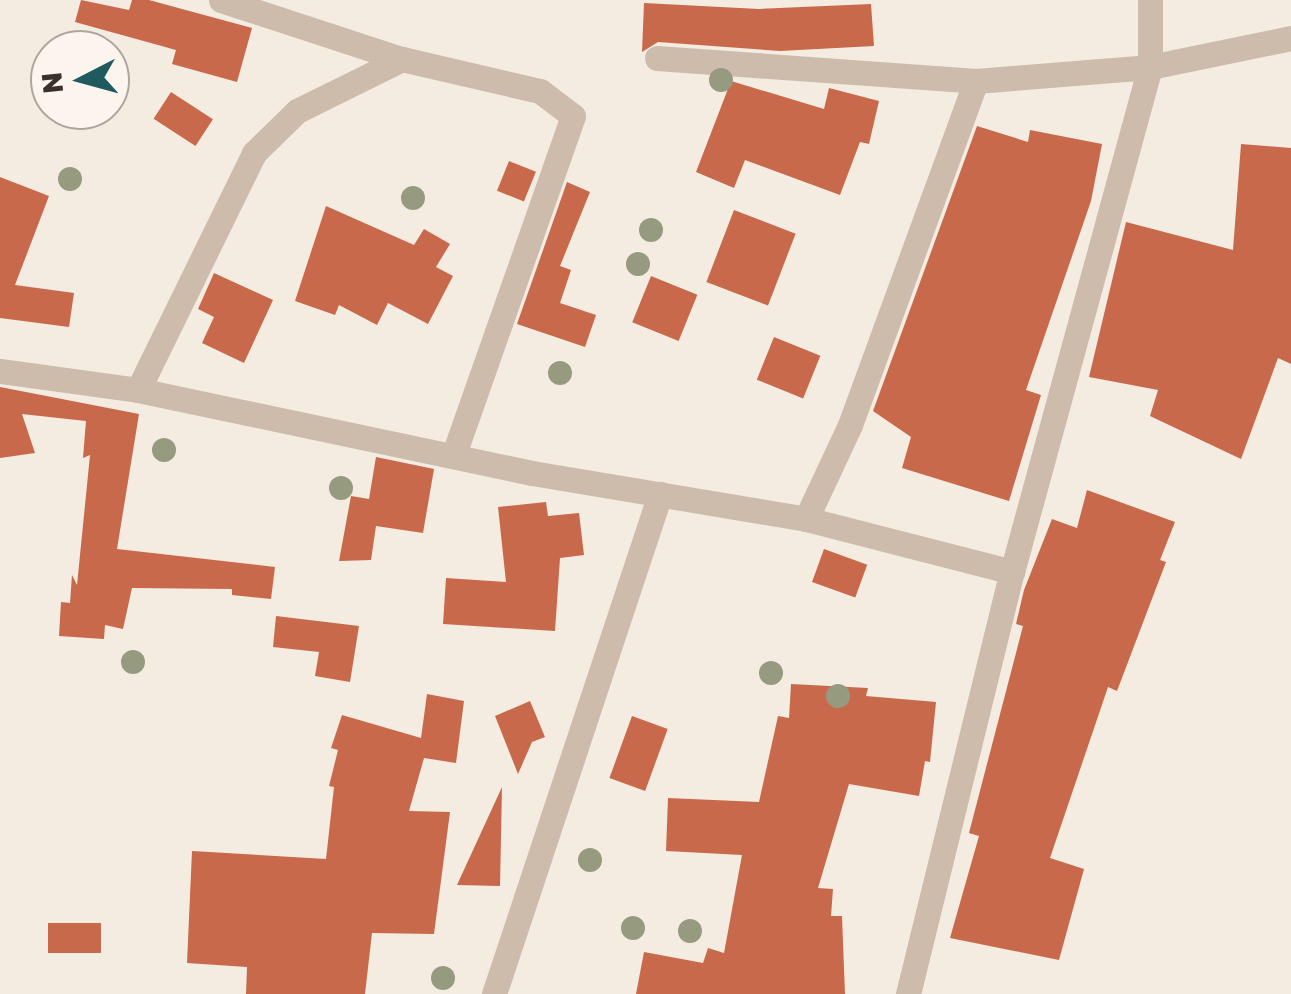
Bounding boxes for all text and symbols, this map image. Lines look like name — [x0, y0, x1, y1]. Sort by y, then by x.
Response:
north arrow — [30, 30, 130, 130]
text: N — [34, 71, 69, 95]

